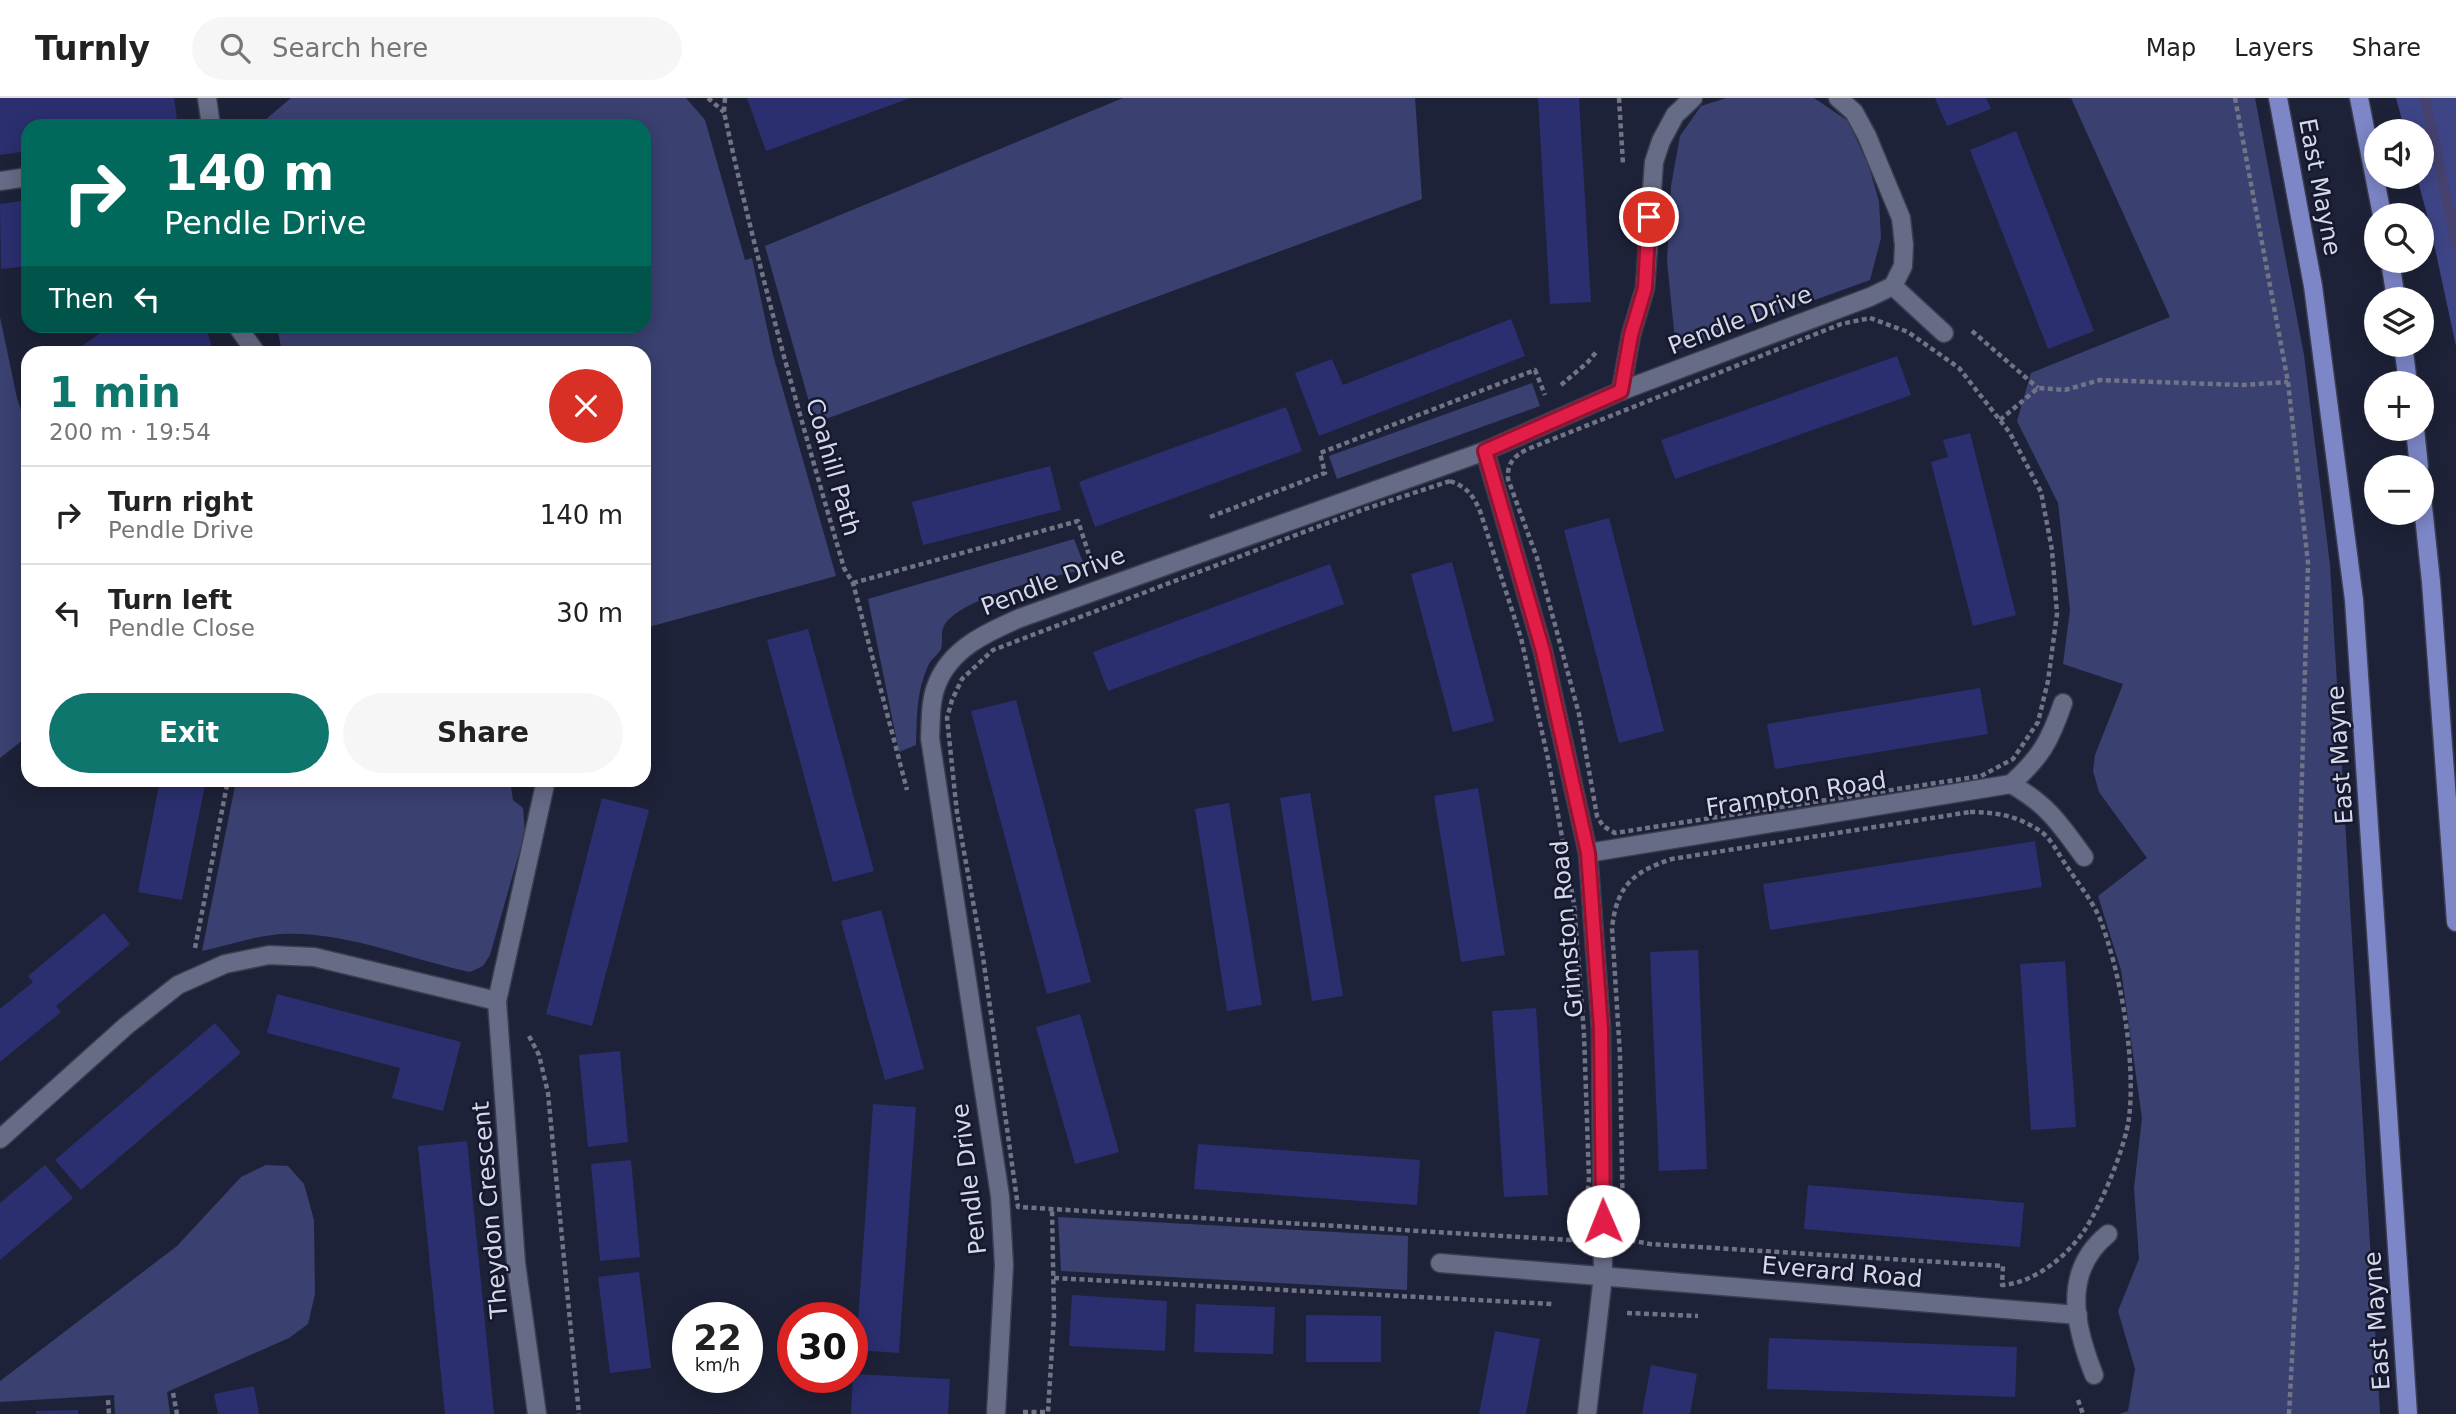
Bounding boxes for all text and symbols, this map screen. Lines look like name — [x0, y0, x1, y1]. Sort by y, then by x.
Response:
search box — [192, 17, 682, 80]
text: Turnly — [35, 29, 150, 68]
icon: search — [216, 29, 254, 67]
text: Search here — [272, 33, 428, 63]
text: Map — [2146, 34, 2196, 62]
text: Layers — [2234, 34, 2314, 62]
text: Share — [2352, 34, 2421, 62]
street label: East Mayne — [2293, 116, 2347, 258]
map controls — [2364, 119, 2434, 525]
button: sound — [2364, 119, 2434, 189]
text: 140 m — [164, 145, 334, 202]
icon: right — [49, 147, 140, 238]
pin — [1619, 187, 1679, 247]
icon: arrive — [1630, 198, 1668, 236]
button: search — [2364, 203, 2434, 273]
text: Pendle Drive — [164, 204, 367, 242]
icon: left — [128, 280, 166, 318]
street label: Pendle Drive — [1664, 280, 1816, 360]
text: Then — [49, 284, 114, 314]
button: layers — [2364, 287, 2434, 357]
text: 1 min — [49, 368, 181, 417]
button: close — [549, 369, 623, 443]
button: + — [2364, 371, 2434, 441]
street label: Coahill Path — [800, 395, 866, 539]
text: 200 m · 19:54 — [49, 419, 211, 445]
button: − — [2364, 455, 2434, 525]
text: Turn right — [108, 487, 253, 517]
icon: right — [49, 496, 87, 534]
text: 140 m — [540, 500, 623, 530]
text: Pendle Drive — [108, 517, 254, 543]
street label: Pendle Drive — [977, 541, 1129, 621]
text: Turn left — [108, 585, 232, 615]
icon: left — [49, 594, 87, 632]
text: 30 m — [556, 598, 623, 628]
text: Pendle Close — [108, 615, 255, 641]
street label: East Mayne — [2321, 685, 2359, 825]
button: Exit — [49, 693, 329, 773]
button: Share — [343, 693, 623, 773]
street label: Frampton Road — [1704, 766, 1888, 822]
street label: Grimston Road — [1545, 839, 1589, 1019]
street label: Theydon Crescent — [467, 1100, 514, 1321]
street label: Pendle Drive — [946, 1102, 992, 1256]
position arrow — [1566, 1184, 1640, 1258]
street label: Everard Road — [1760, 1251, 1924, 1293]
street label: East Mayne — [2358, 1251, 2396, 1391]
speed limit sign: 30 — [777, 1302, 868, 1393]
text: 22 — [693, 1318, 742, 1358]
text: km/h — [695, 1354, 740, 1375]

